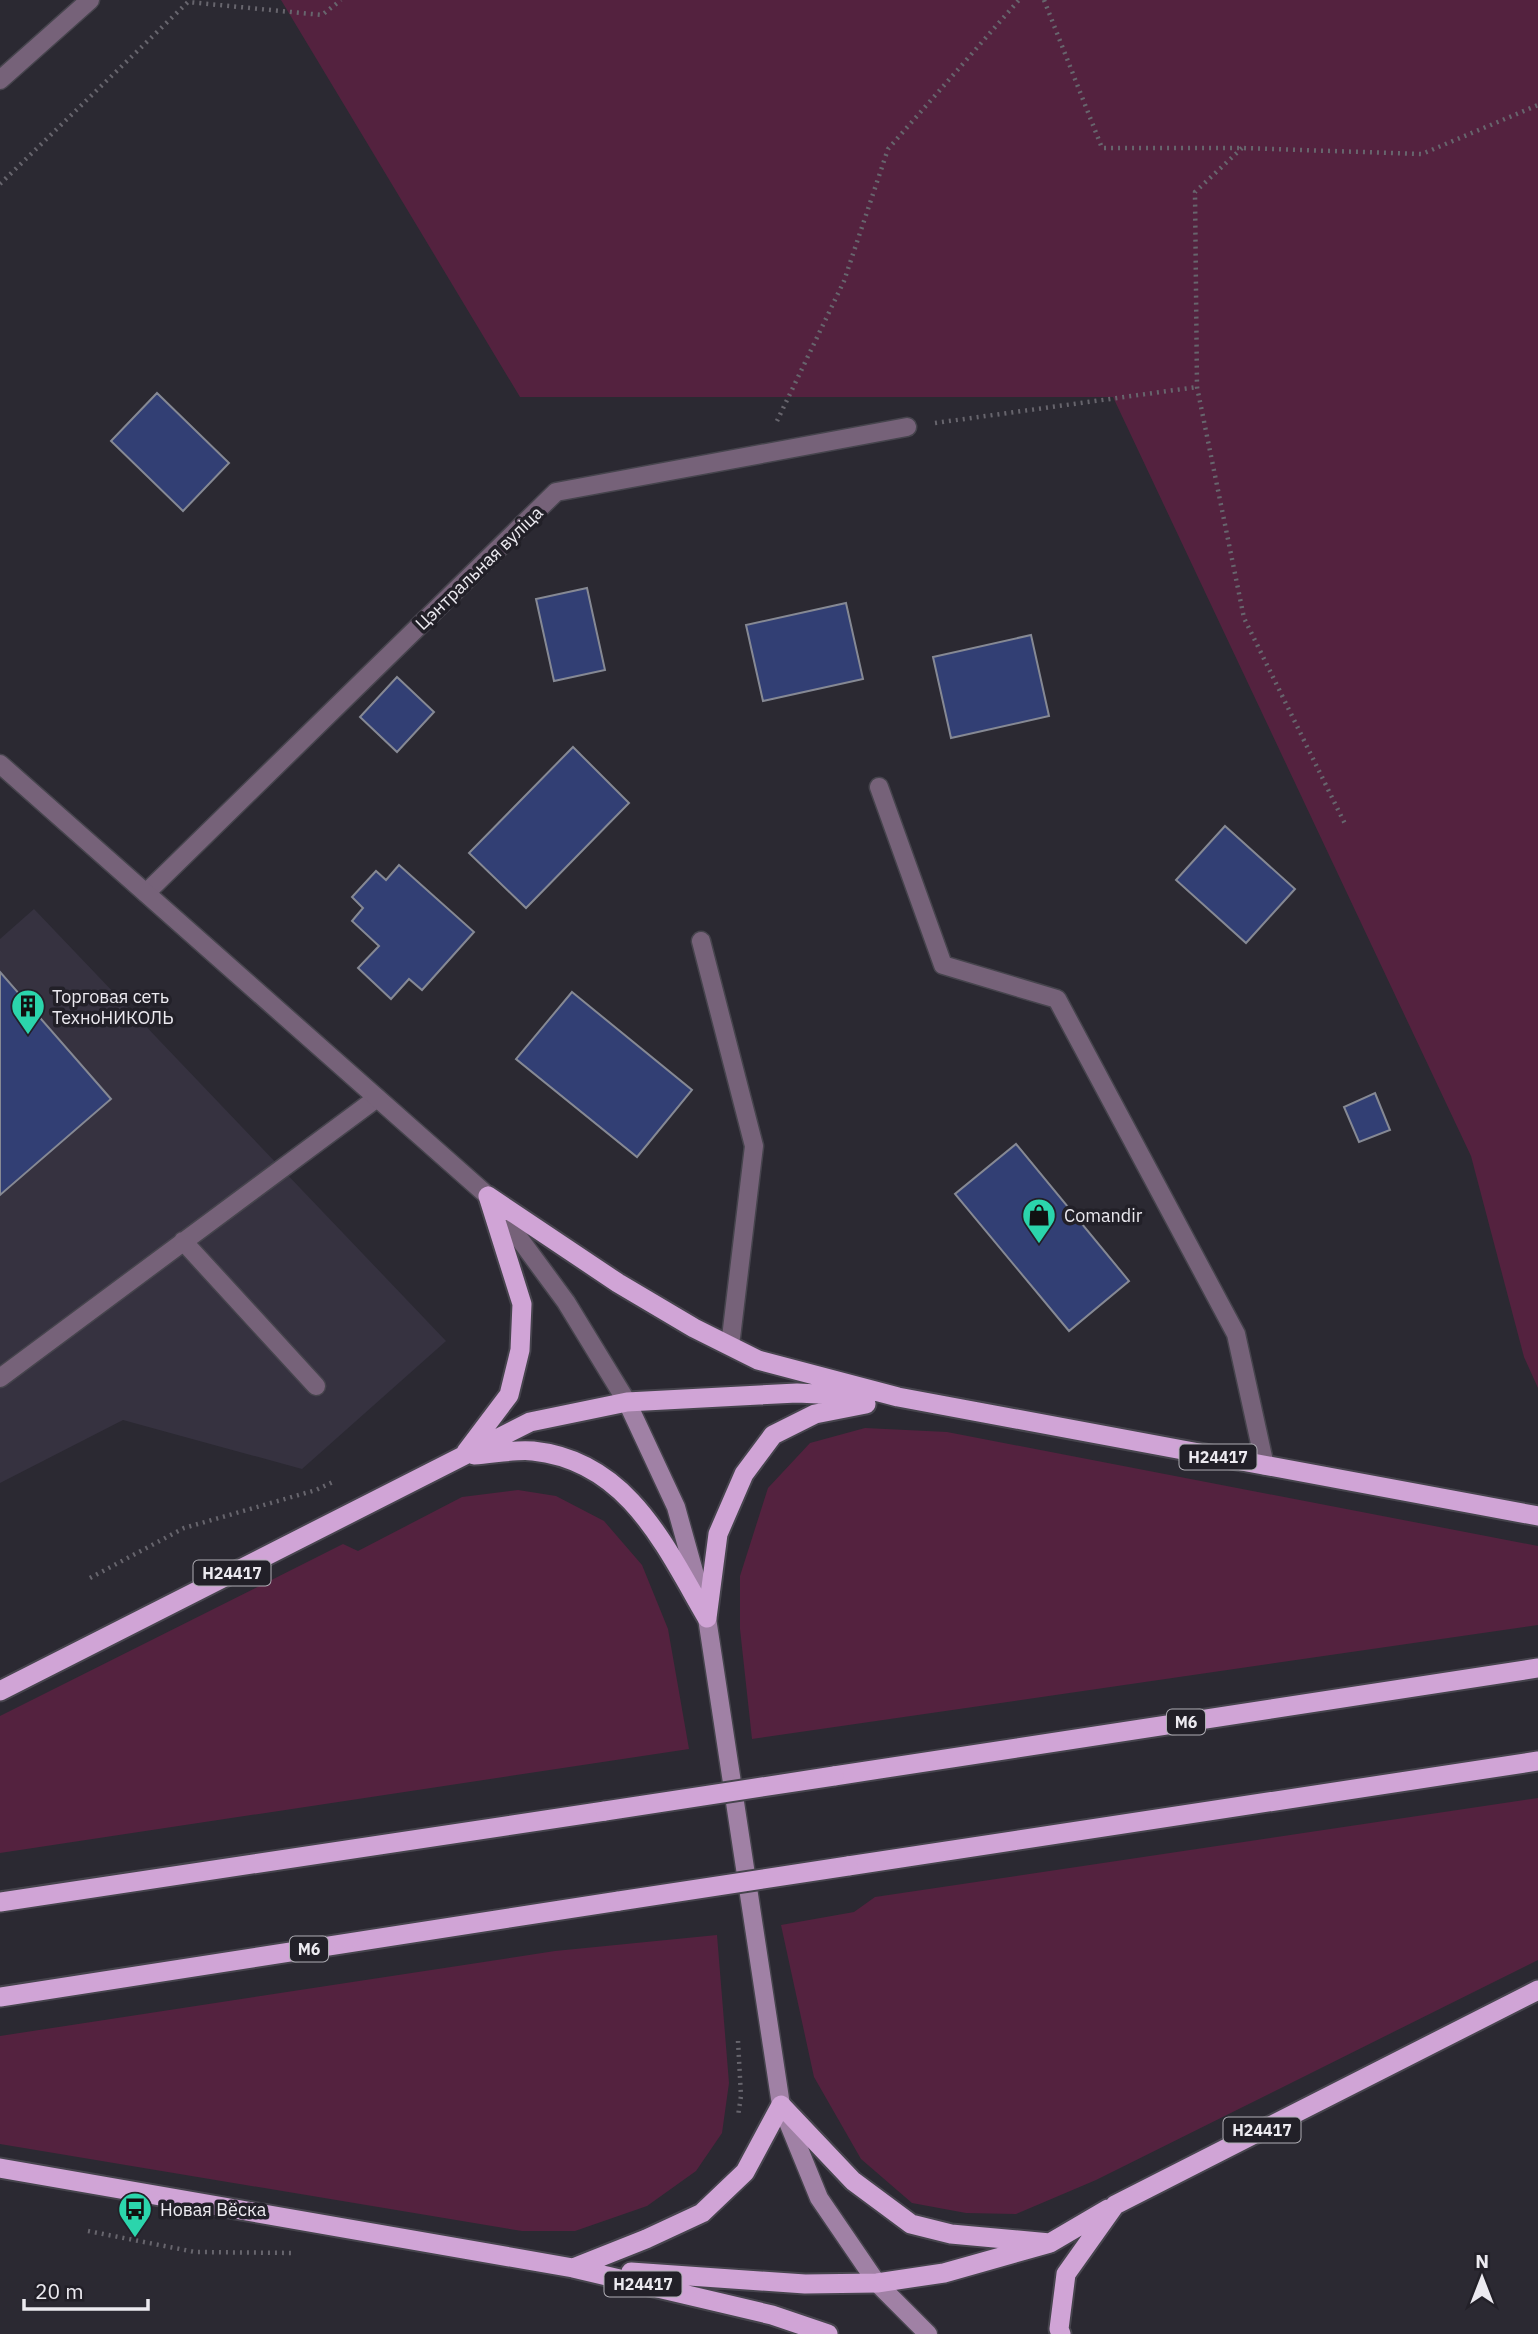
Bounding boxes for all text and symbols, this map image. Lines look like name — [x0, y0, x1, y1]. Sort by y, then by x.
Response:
street label: Цэнтральная вуліца — [410, 501, 548, 635]
place label: Торговая сеть ТехноНИКОЛЬ — [52, 985, 173, 1029]
building icon: Торговая сеть ТехноНИКОЛЬ — [9, 987, 47, 1036]
shop icon: Comandir — [1020, 1196, 1058, 1245]
place label: Comandir — [1064, 1204, 1143, 1227]
road number: Н24417 — [1180, 1444, 1256, 1470]
road number: Н24417 — [194, 1560, 270, 1586]
road number: М6 — [1167, 1710, 1205, 1734]
road number: М6 — [290, 1937, 328, 1962]
road number: Н24417 — [1224, 2118, 1300, 2142]
bus stop icon: Новая Вёска — [116, 2190, 154, 2239]
place label: Новая Вёска — [160, 2198, 267, 2221]
north arrow — [1447, 2243, 1517, 2313]
text: N — [1475, 2249, 1489, 2273]
scale bar — [24, 2268, 149, 2312]
road number: Н24417 — [604, 2272, 682, 2296]
text: 20 m — [35, 2277, 84, 2305]

